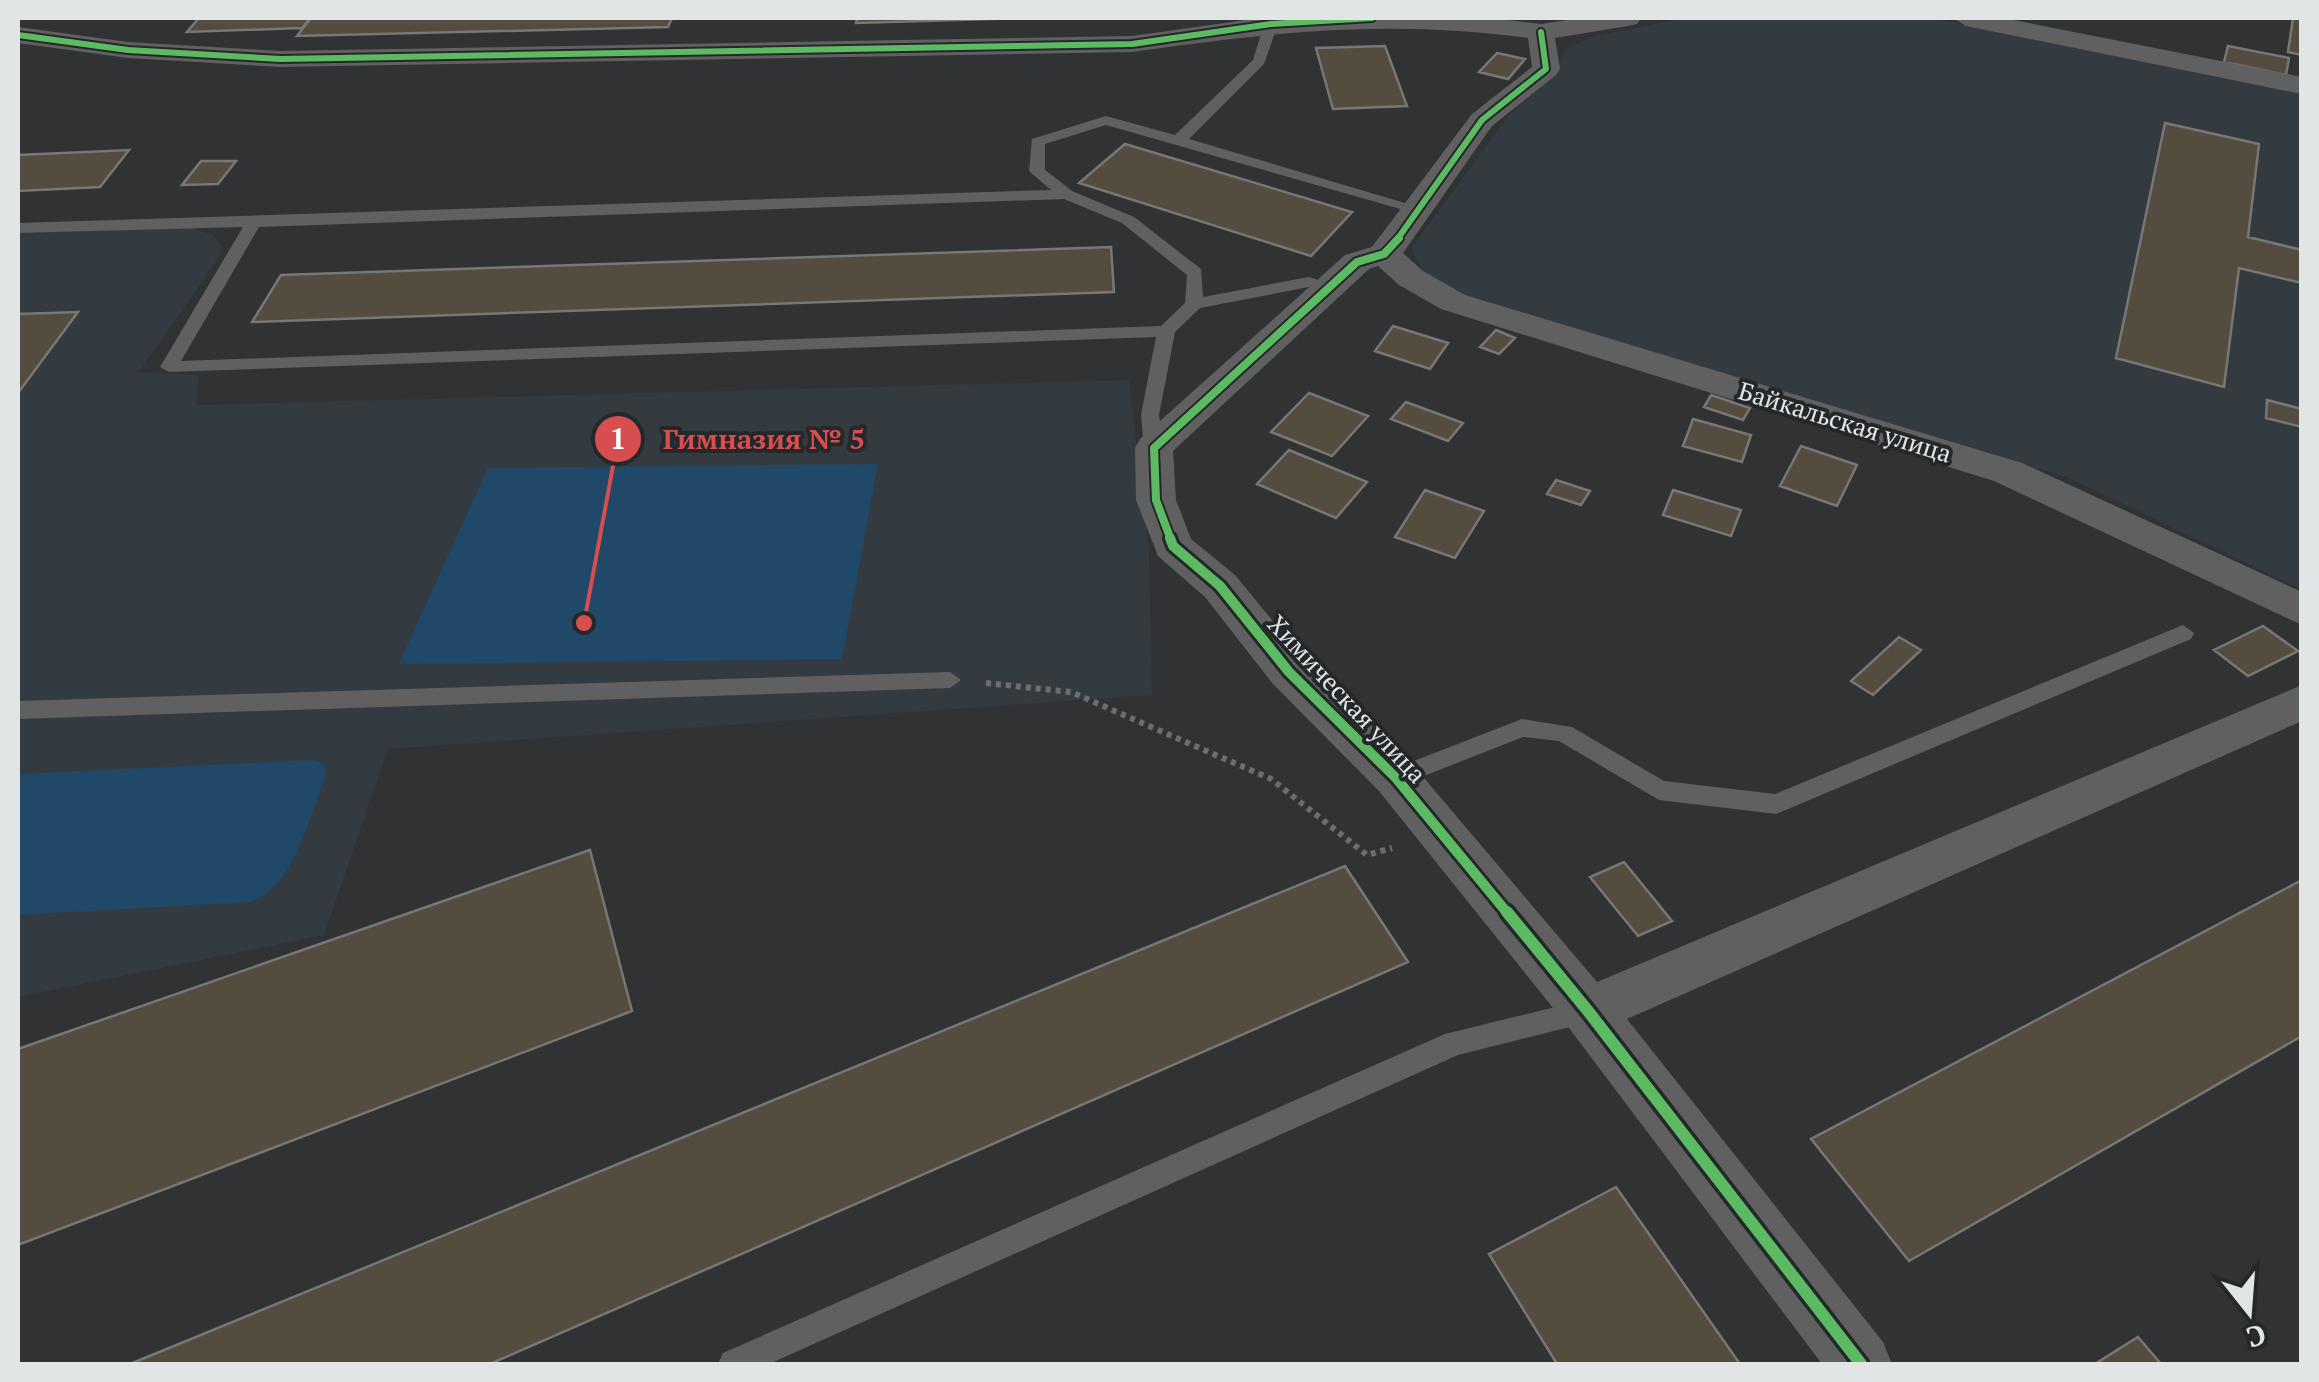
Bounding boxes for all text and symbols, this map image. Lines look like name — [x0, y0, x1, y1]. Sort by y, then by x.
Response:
street label: Байкальская улица — [1735, 373, 1956, 470]
callout: Гимназия № 5 — [593, 410, 885, 468]
text: 1 — [610, 418, 626, 458]
text: Гимназия № 5 — [663, 420, 865, 457]
street label: Химическая улица — [1261, 608, 1434, 790]
north arrow — [2199, 1262, 2299, 1362]
text: С — [2242, 1316, 2271, 1357]

